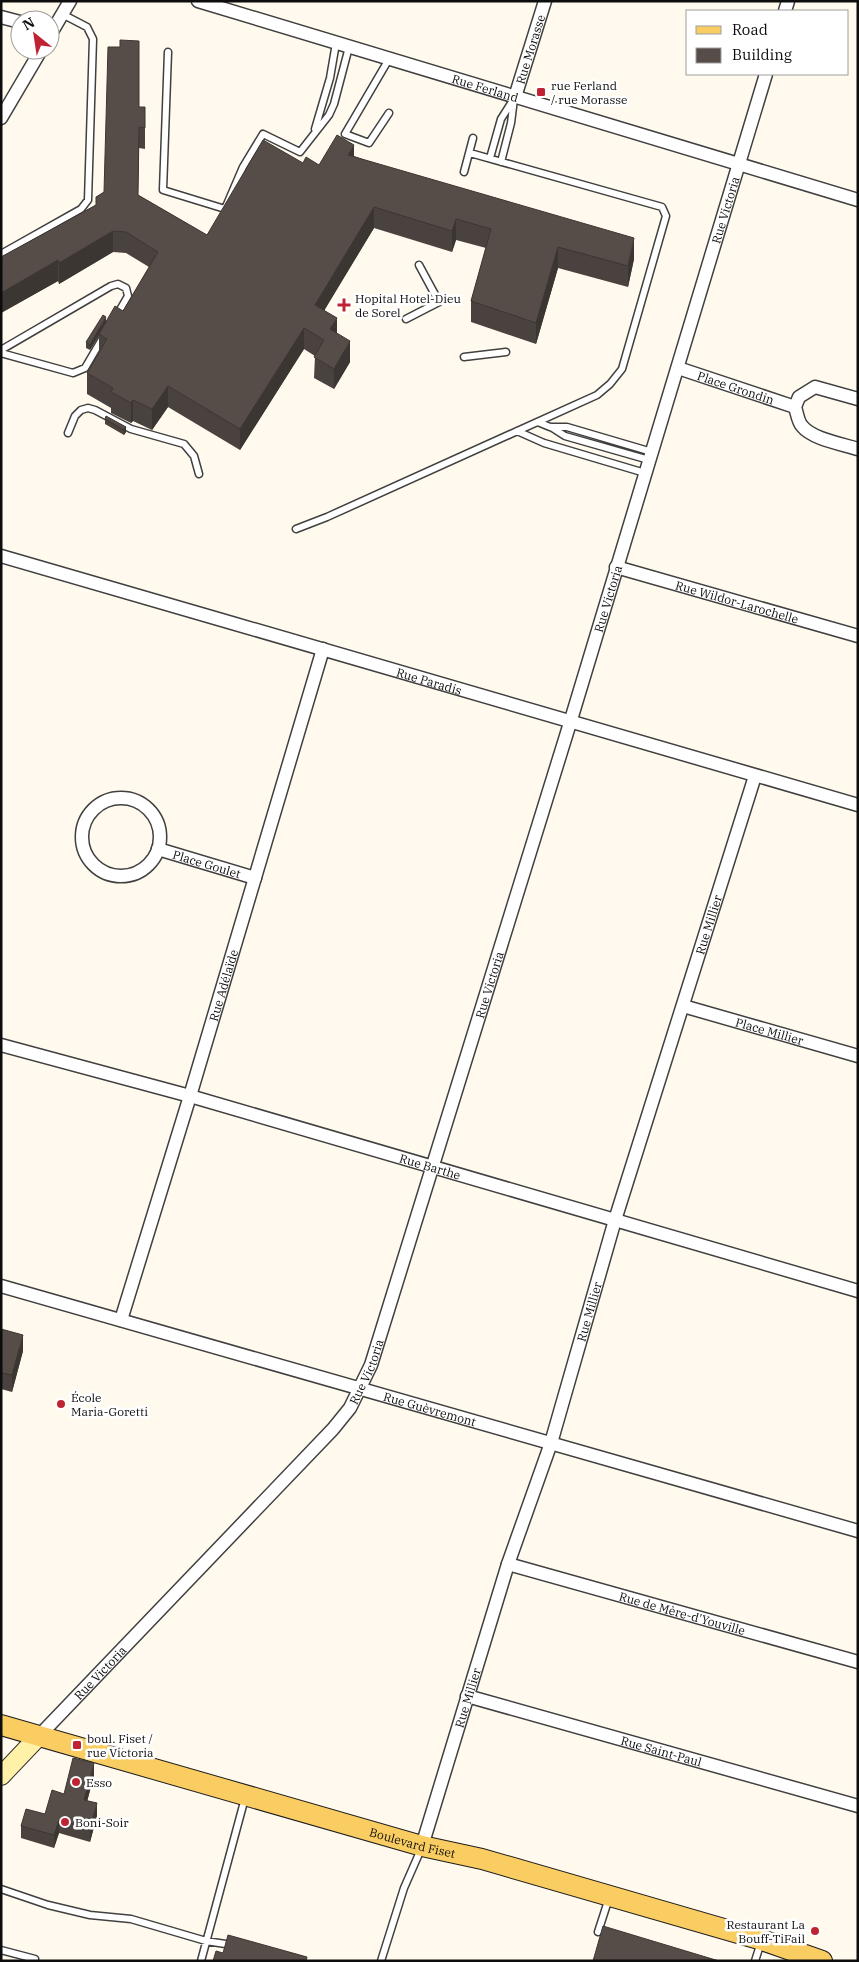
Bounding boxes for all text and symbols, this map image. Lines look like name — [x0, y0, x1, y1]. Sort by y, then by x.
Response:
north arrow — [10, 10, 60, 60]
legend — [686, 10, 849, 75]
text: N — [19, 13, 38, 34]
street label: Rue Morasse — [512, 13, 548, 86]
text: Road — [732, 20, 768, 39]
text: Building — [732, 45, 792, 64]
street label: Rue Ferland — [450, 71, 520, 105]
place label: rue Ferland / rue Morasse — [551, 78, 628, 107]
marker: rue Ferland / rue Morasse — [535, 86, 547, 98]
street label: Rue Victoria — [708, 174, 742, 245]
place label: Hopital Hotel-Dieu de Sorel — [355, 291, 461, 320]
marker: Hopital Hotel-Dieu de Sorel — [337, 298, 351, 312]
street label: Place Grondin — [695, 367, 777, 407]
street label: Rue Victoria — [590, 563, 625, 634]
street label: Rue Wildor-Larochelle — [674, 577, 800, 626]
street label: Rue Paradis — [395, 664, 464, 698]
street label: Place Goulet — [171, 846, 243, 881]
street label: Rue Millier — [692, 892, 725, 956]
street label: Rue Adélaïde — [205, 947, 241, 1023]
street label: Rue Victoria — [471, 949, 506, 1020]
street label: Place Millier — [734, 1014, 806, 1048]
street label: Rue Barthe — [398, 1150, 463, 1182]
street label: Rue Millier — [573, 1279, 605, 1343]
street label: Rue Victoria — [346, 1337, 386, 1406]
street label: Rue Guèvremont — [382, 1388, 478, 1429]
place label: École Maria-Goretti — [71, 1390, 148, 1419]
marker: École Maria-Goretti — [55, 1398, 67, 1410]
street label: Rue de Mère-d'Youville — [618, 1588, 747, 1638]
street label: Rue Victoria — [71, 1642, 129, 1703]
street label: Rue Millier — [451, 1665, 484, 1729]
place label: boul. Fiset / rue Victoria — [87, 1731, 154, 1760]
street label: Rue Saint-Paul — [619, 1732, 704, 1769]
marker: boul. Fiset / rue Victoria — [71, 1739, 83, 1751]
place label: Esso — [86, 1775, 112, 1790]
marker: Esso — [70, 1776, 82, 1788]
place label: Boni-Soir — [75, 1815, 129, 1830]
marker: Boni-Soir — [59, 1816, 71, 1828]
street label: Boulevard Fiset — [368, 1824, 457, 1861]
place label: Restaurant La Bouff-TiFail — [727, 1917, 805, 1946]
marker: Restaurant La Bouff-TiFail — [809, 1925, 821, 1937]

